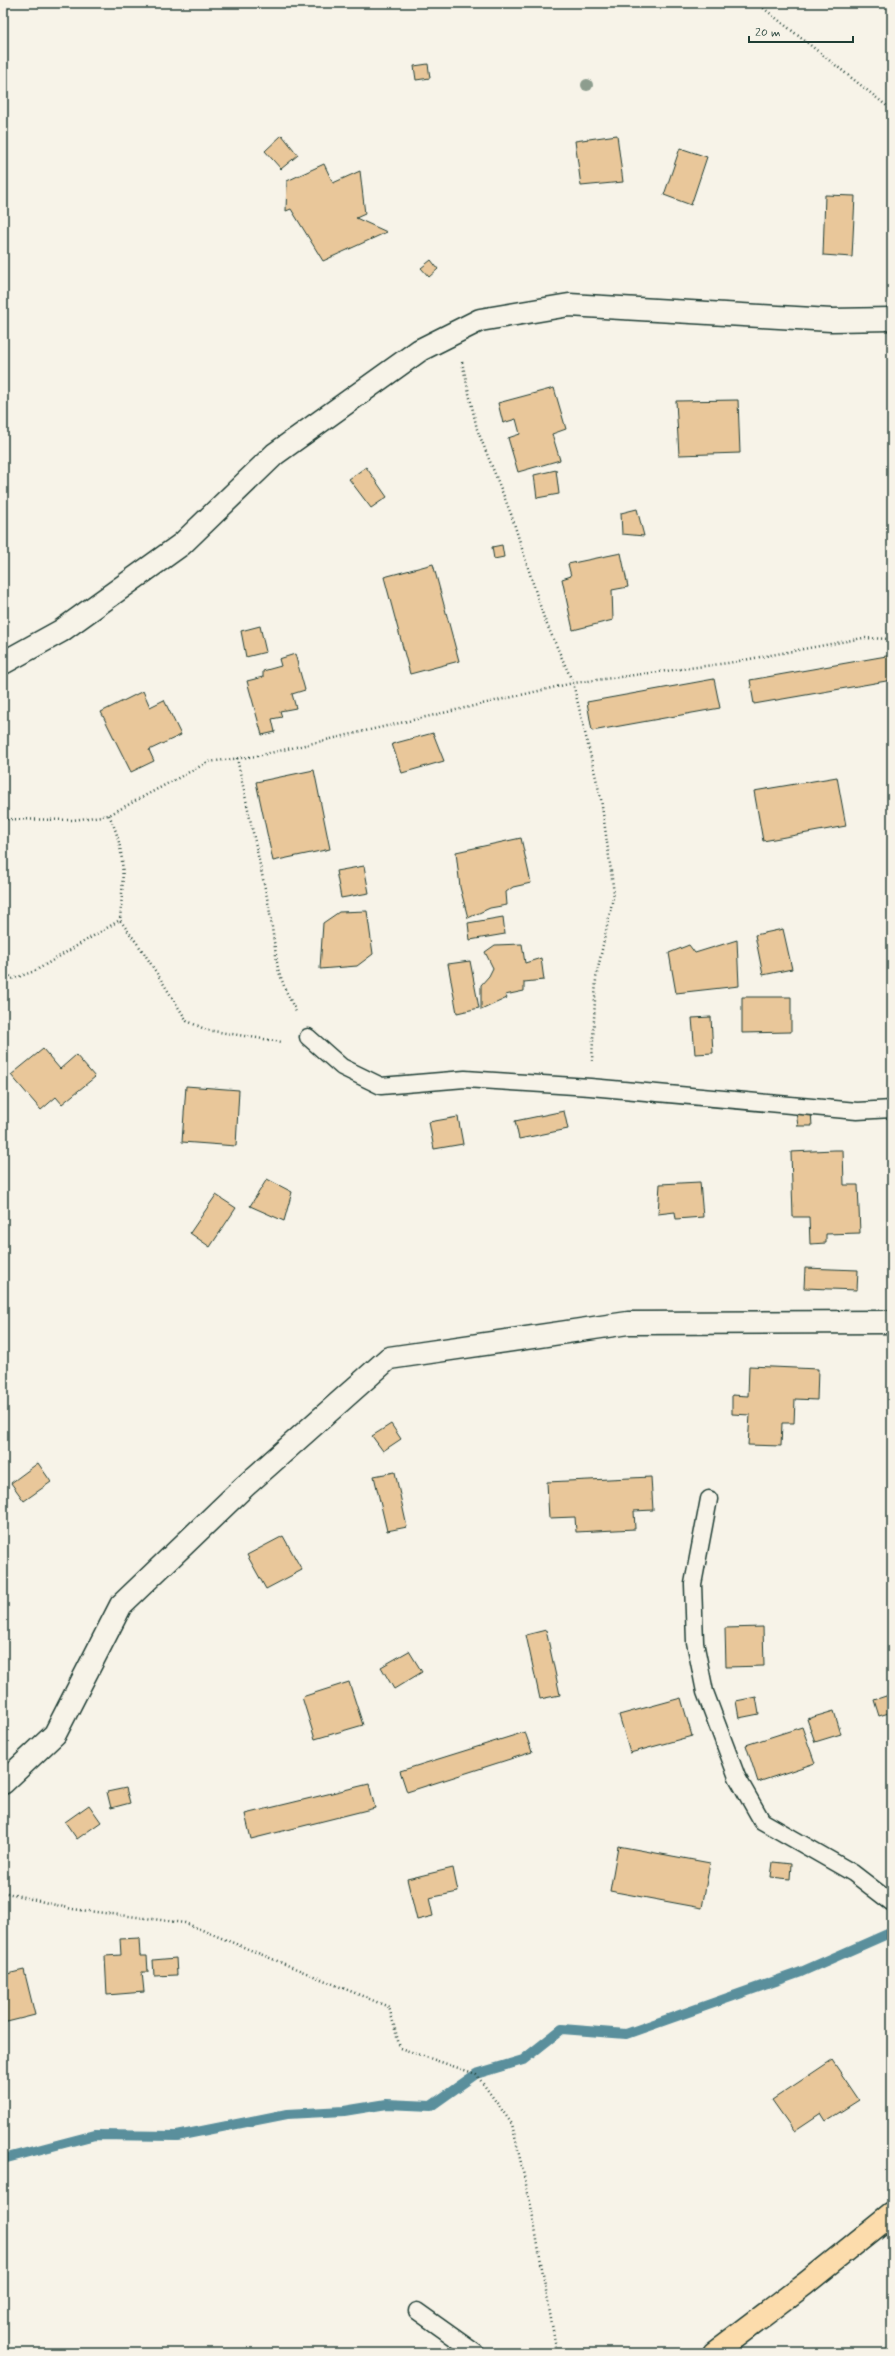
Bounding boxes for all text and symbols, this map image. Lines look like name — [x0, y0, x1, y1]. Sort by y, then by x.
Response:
scale bar — [749, 18, 853, 44]
text: 20 m — [755, 25, 781, 41]

